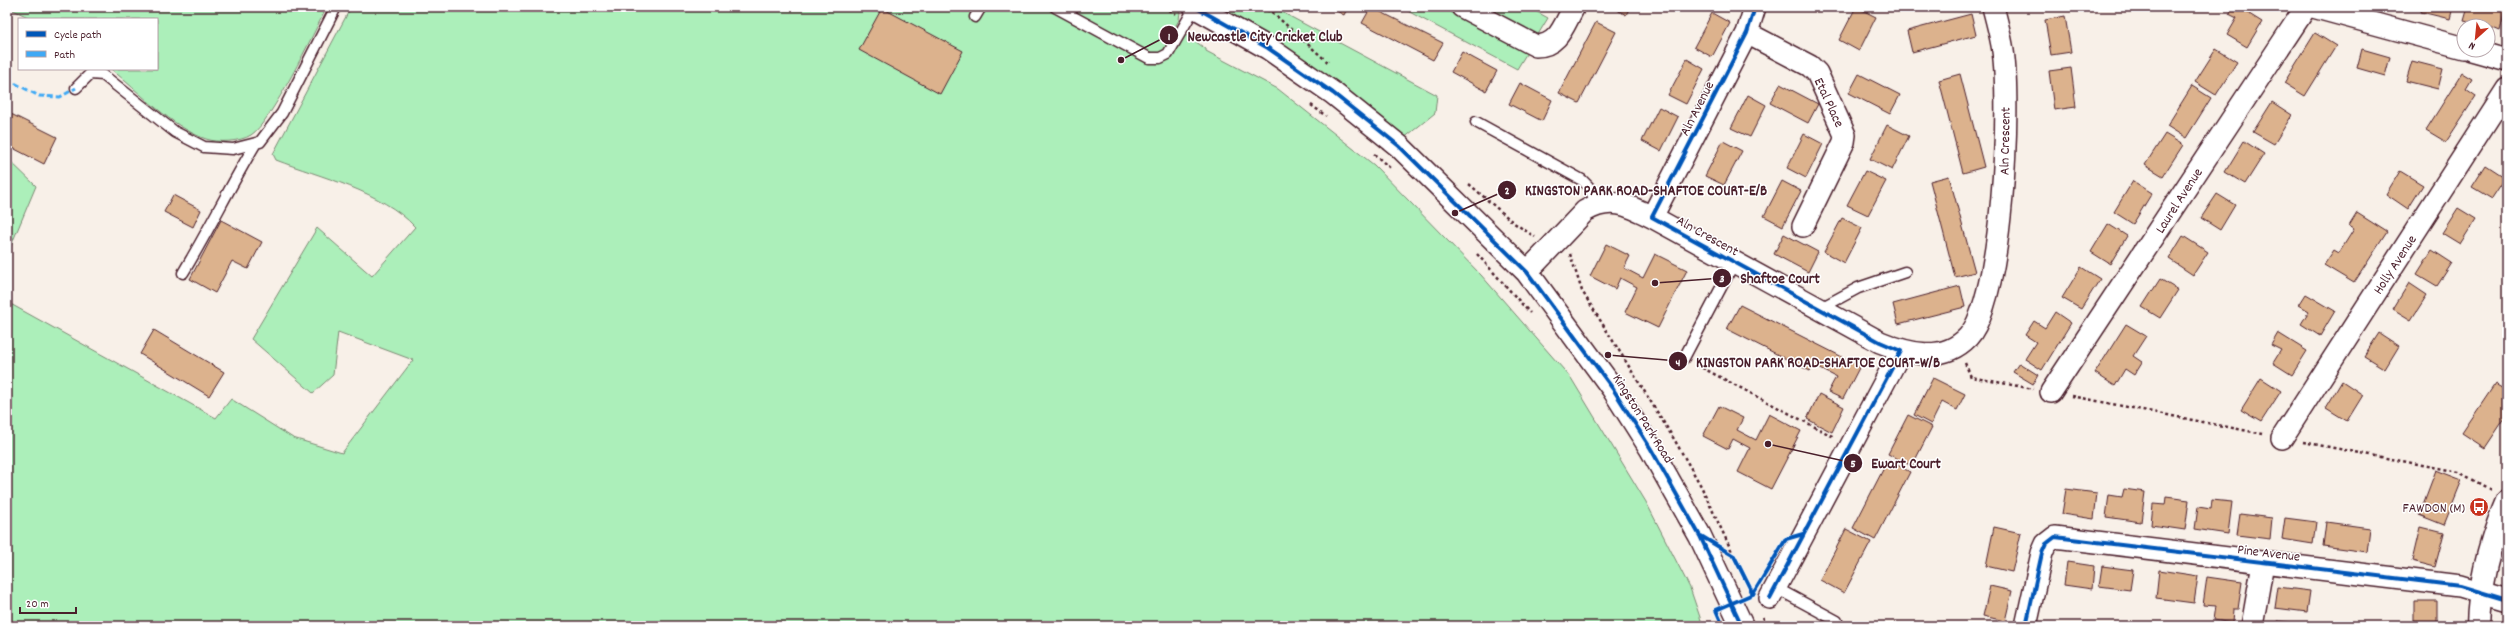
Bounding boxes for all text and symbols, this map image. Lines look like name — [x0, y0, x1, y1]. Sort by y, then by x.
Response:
legend — [18, 18, 158, 70]
north arrow — [2456, 18, 2496, 58]
callout: Newcastle City Cricket Club — [1159, 22, 1350, 49]
text: Cycle path — [54, 27, 102, 44]
text: Newcastle City Cricket Club — [1188, 27, 1343, 49]
text: 1 — [1168, 29, 1171, 46]
text: N — [2466, 37, 2478, 53]
text: Path — [54, 47, 75, 64]
street label: Etal Place — [1808, 75, 1848, 131]
street label: Aln Avenue — [1675, 78, 1720, 140]
street label: Aln Crescent — [1995, 107, 2017, 175]
street label: Laurel Avenue — [2151, 164, 2208, 238]
callout: KINGSTON PARK ROAD-SHAFTOE COURT-E/B — [1497, 177, 1775, 204]
text: KINGSTON PARK ROAD-SHAFTOE COURT-E/B — [1525, 181, 1767, 203]
text: 2 — [1504, 183, 1510, 200]
street label: Aln Crescent — [1672, 211, 1742, 262]
street label: Holly Avenue — [2369, 231, 2422, 299]
callout: Shaftoe Court — [1712, 264, 1828, 291]
text: Shaftoe Court — [1740, 269, 1820, 291]
text: 3 — [1719, 271, 1725, 288]
callout: KINGSTON PARK ROAD-SHAFTOE COURT-W/B — [1668, 348, 1948, 375]
text: KINGSTON PARK ROAD-SHAFTOE COURT-W/B — [1696, 353, 1940, 375]
text: 4 — [1676, 355, 1681, 372]
street label: Kingston Park Road — [1607, 371, 1678, 468]
callout: Ewart Court — [1843, 449, 1948, 476]
text: Ewart Court — [1871, 454, 1941, 476]
text: 5 — [1850, 456, 1856, 473]
bus stop icon: FAWDON (M) — [2468, 496, 2490, 518]
place label: FAWDON (M) — [2402, 499, 2465, 519]
street label: Pine Avenue — [2236, 540, 2301, 568]
scale bar — [20, 589, 76, 615]
text: 20 m — [26, 596, 49, 613]

